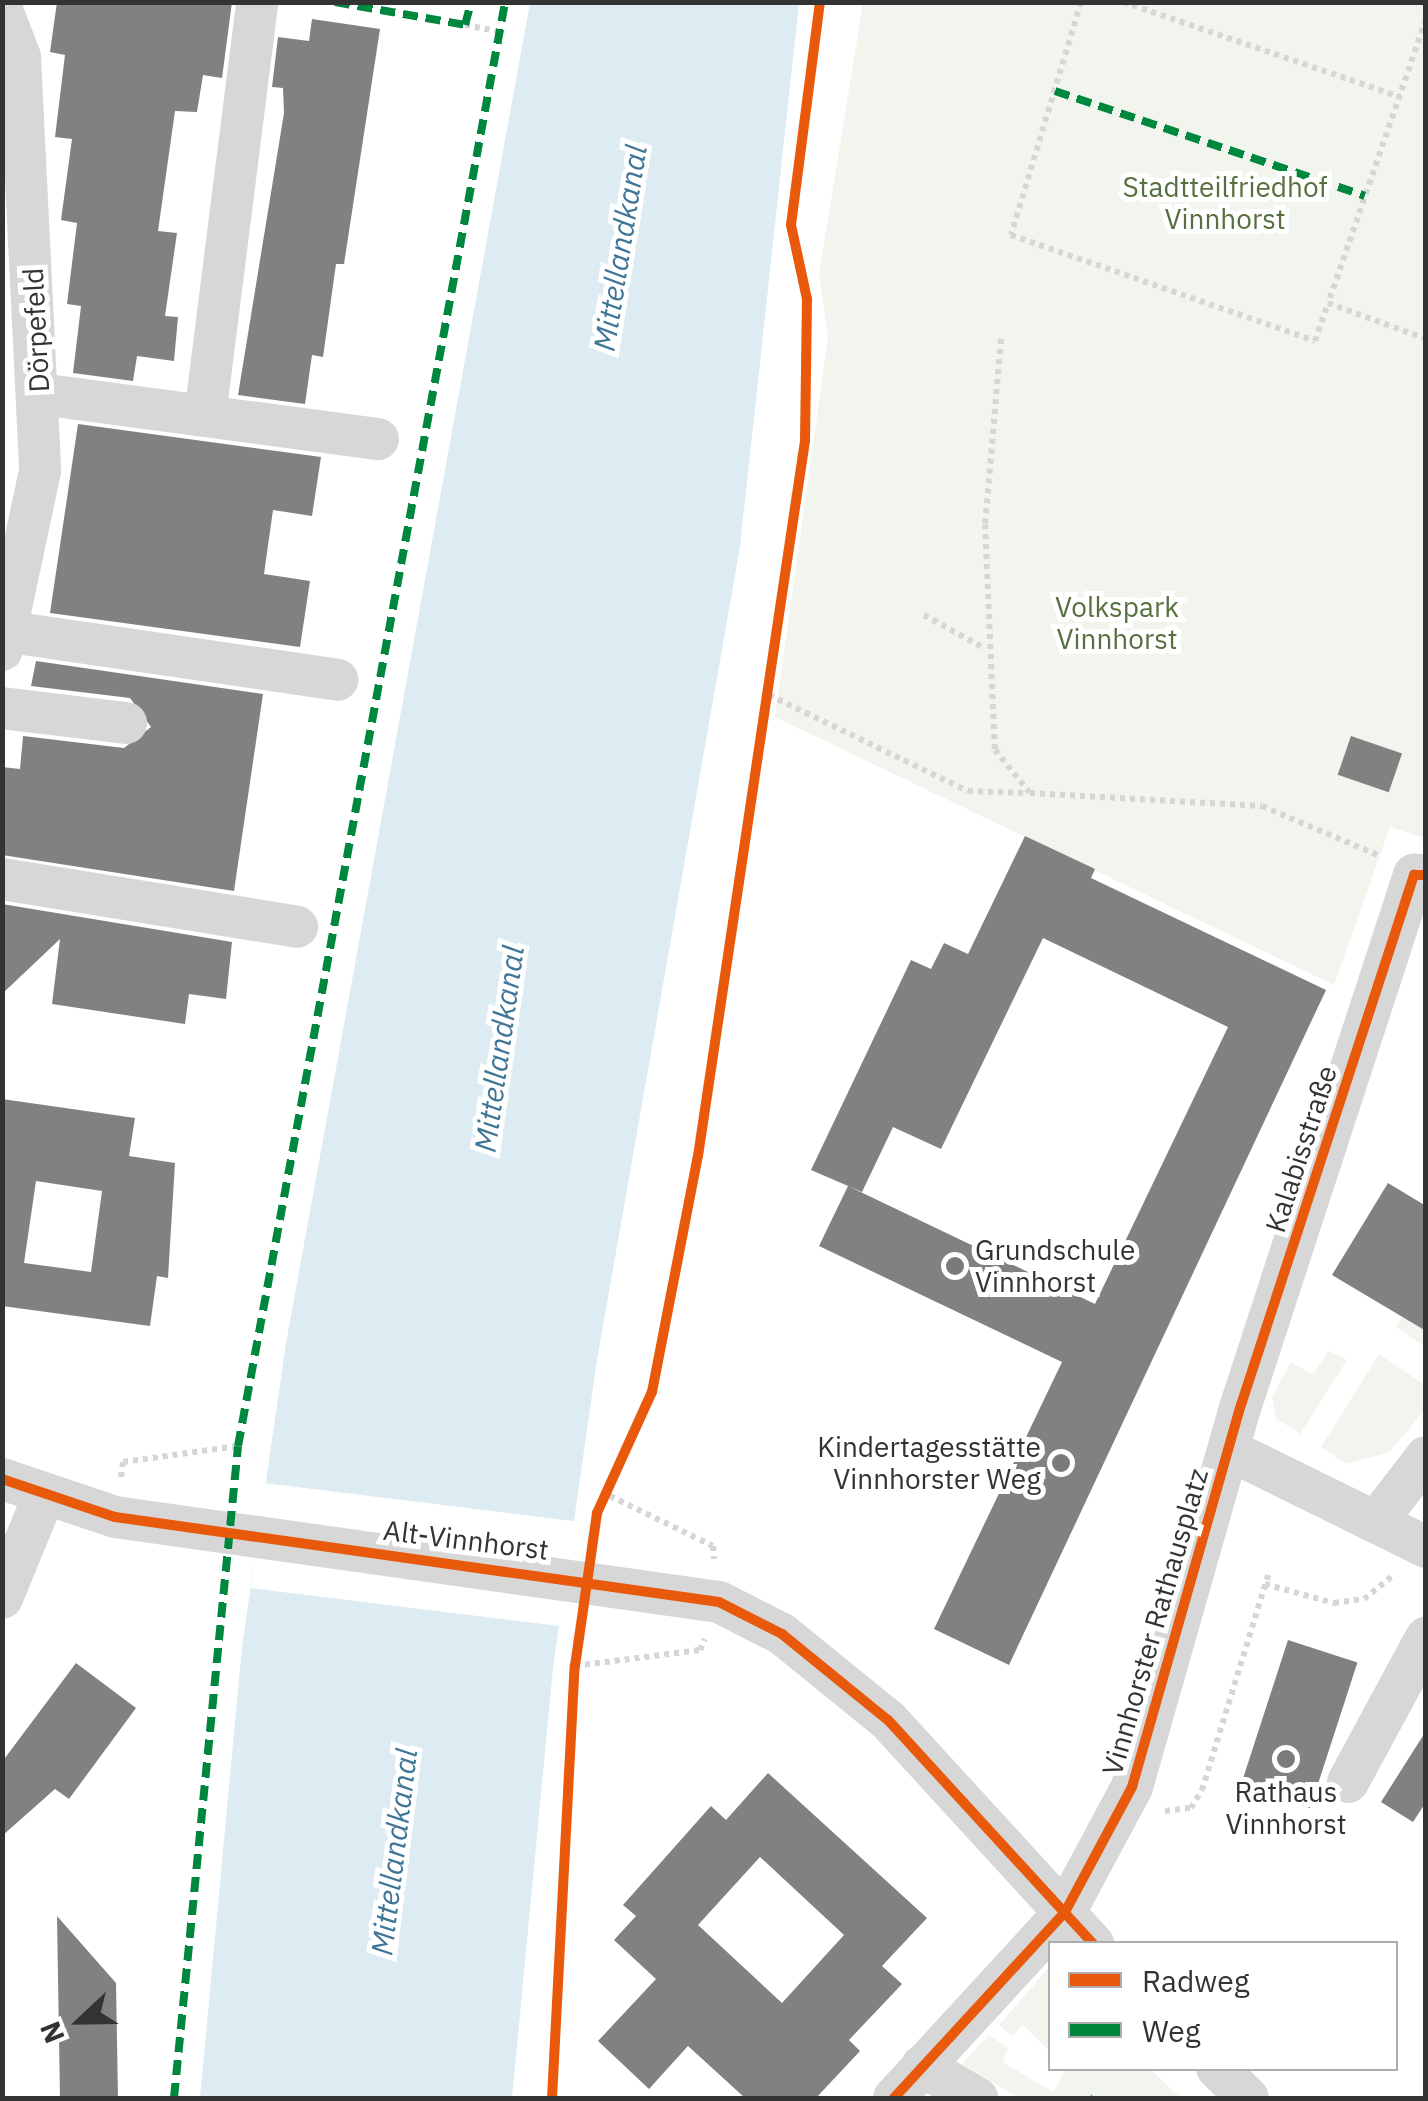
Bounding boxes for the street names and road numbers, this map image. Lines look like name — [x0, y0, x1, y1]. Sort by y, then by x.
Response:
street label: Dörpefeld — [16, 267, 56, 393]
street label: Kalabisstraße — [1258, 1061, 1344, 1237]
street label: Vinnhorster Rathausplatz — [1095, 1465, 1215, 1779]
street label: Alt-Vinnhorst — [381, 1513, 551, 1567]

